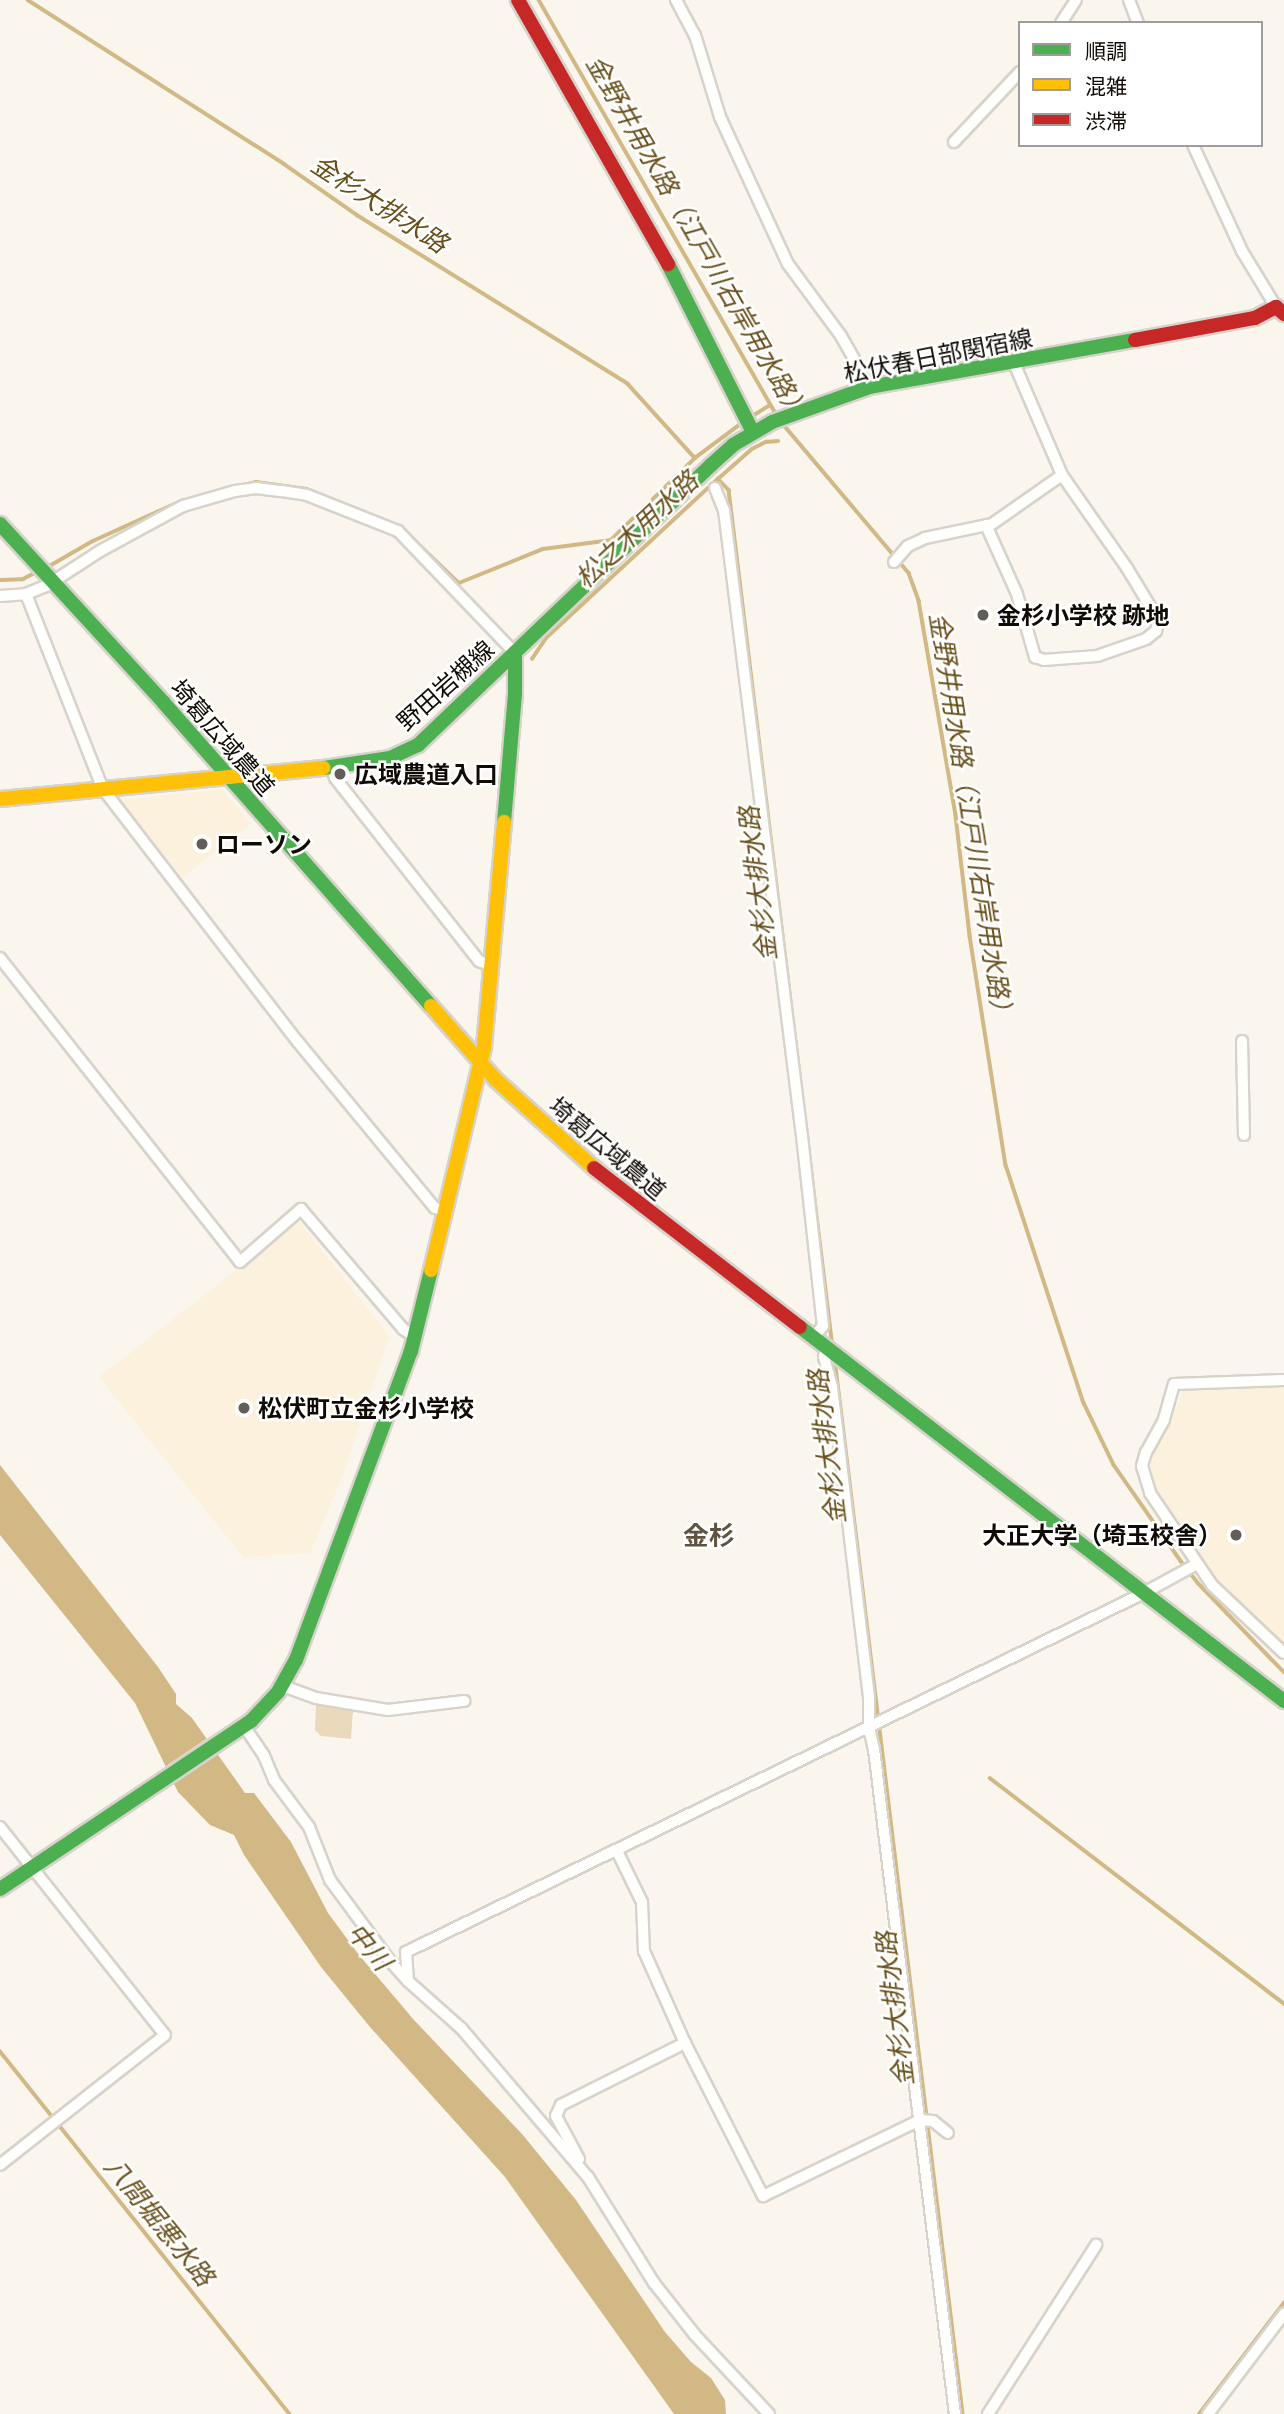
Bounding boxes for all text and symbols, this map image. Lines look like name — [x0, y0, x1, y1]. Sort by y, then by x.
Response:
legend — [1018, 21, 1263, 147]
text: 順調 — [1085, 38, 1127, 63]
water label: 金野井用水路（江戸川右岸用水路） — [580, 49, 816, 425]
text: 混雑 — [1085, 73, 1127, 98]
text: 渋滞 — [1085, 108, 1127, 133]
water label: 金杉大排水路 — [306, 147, 454, 259]
street label: 松伏春日部関宿線 — [841, 323, 1035, 387]
water label: 松之木用水路 — [568, 464, 704, 594]
place label: 金杉小学校 跡地 — [997, 601, 1170, 629]
marker: 金杉小学校 跡地 — [975, 607, 991, 623]
water label: 金野井用水路（江戸川右岸用水路） — [924, 610, 1020, 1026]
street label: 野田岩槻線 — [391, 634, 499, 736]
street label: 埼葛広域農道 — [165, 673, 281, 801]
place label: 広域農道入口 — [354, 760, 498, 788]
marker: 広域農道入口 — [332, 766, 348, 782]
water label: 金杉大排水路 — [732, 805, 782, 963]
place label: ローソン — [216, 830, 312, 858]
marker: ローソン — [194, 836, 210, 852]
street label: 埼葛広域農道 — [544, 1091, 672, 1205]
water label: 金杉大排水路 — [801, 1368, 851, 1526]
place label: 松伏町立金杉小学校 — [258, 1394, 474, 1422]
marker: 松伏町立金杉小学校 — [236, 1400, 252, 1416]
district label: 金杉 — [683, 1519, 735, 1551]
place label: 大正大学（埼玉校舎） — [982, 1521, 1222, 1549]
marker: 大正大学（埼玉校舎） — [1228, 1527, 1244, 1543]
water label: 中川 — [341, 1916, 399, 1976]
water label: 金杉大排水路 — [869, 1930, 919, 2088]
water label: 八間堀悪水路 — [99, 2151, 221, 2291]

